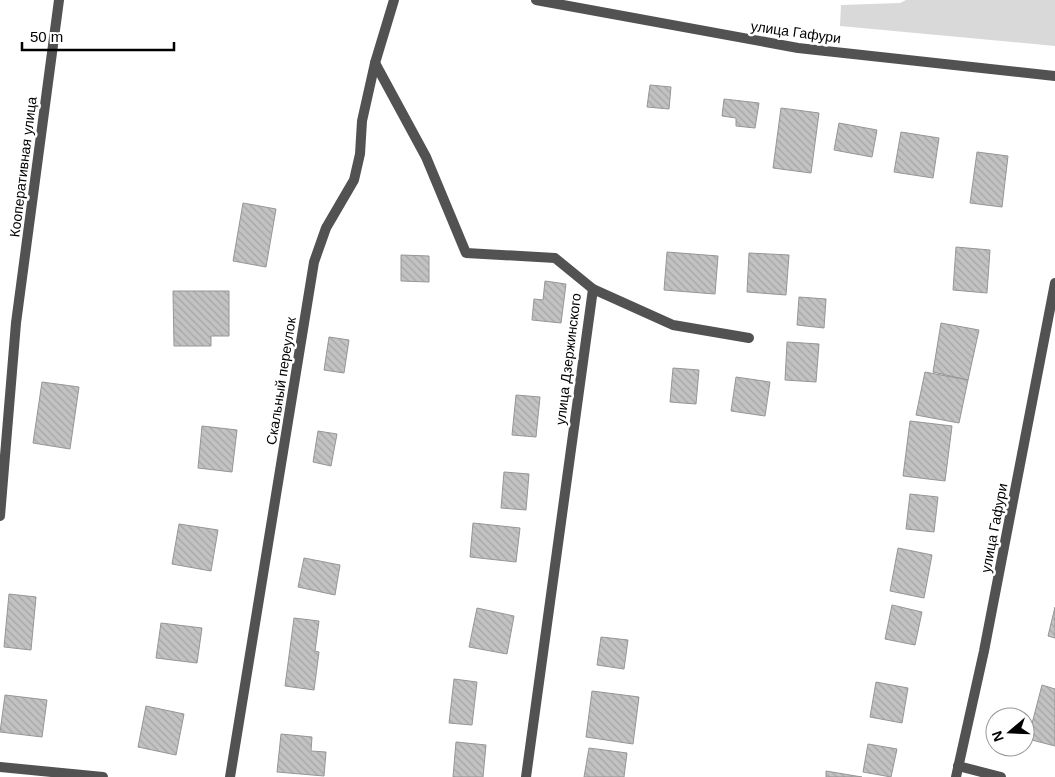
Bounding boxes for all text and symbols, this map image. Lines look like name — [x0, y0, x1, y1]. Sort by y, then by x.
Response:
street label: улица Гафури — [750, 18, 842, 46]
scale bar — [22, 20, 175, 52]
text: 50 m — [30, 28, 63, 45]
street label: Кооперативная улица — [6, 96, 40, 238]
street label: улица Дзержинского — [552, 292, 584, 426]
street label: Скальный переулок — [263, 315, 299, 446]
street label: улица Гафури — [977, 482, 1011, 574]
north arrow — [985, 707, 1035, 757]
text: N — [988, 729, 1007, 744]

